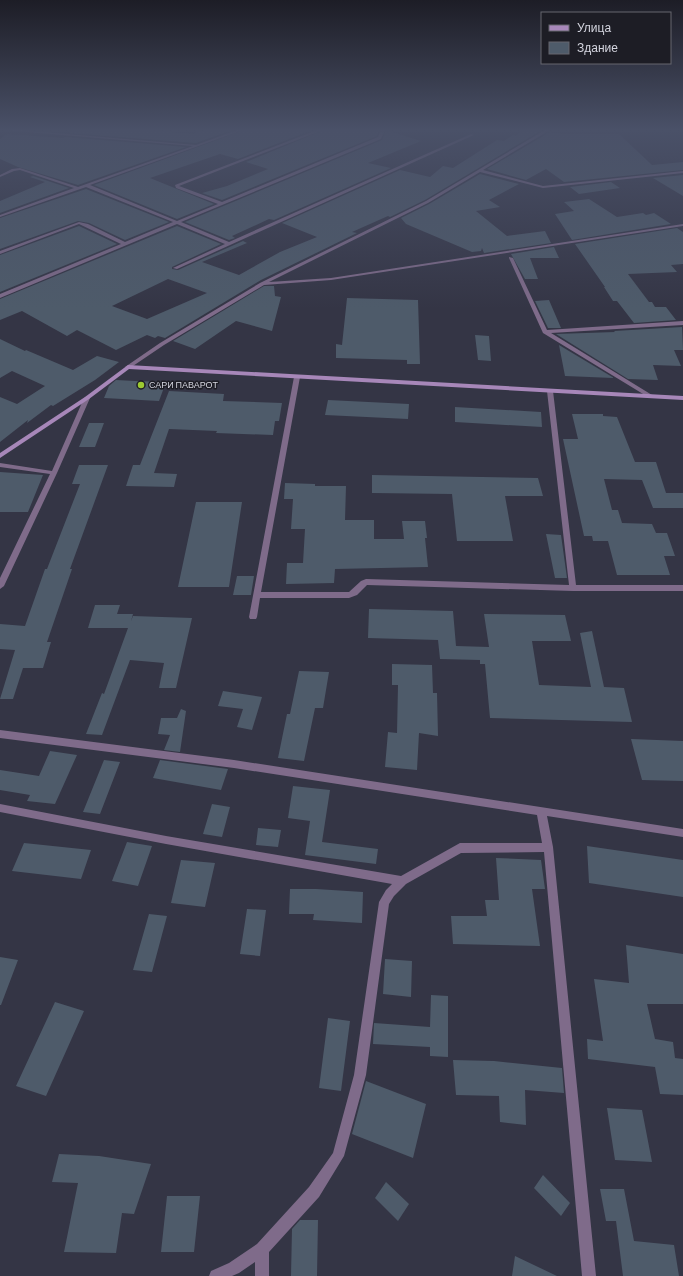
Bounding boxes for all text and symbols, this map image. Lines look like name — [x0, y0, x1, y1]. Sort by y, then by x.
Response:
legend — [541, 12, 671, 64]
text: Улица — [577, 20, 611, 35]
text: Здание — [577, 40, 618, 55]
place label: САРИ ПАВАРОТ — [149, 379, 219, 390]
marker: САРИ ПАВАРОТ — [136, 380, 146, 390]

